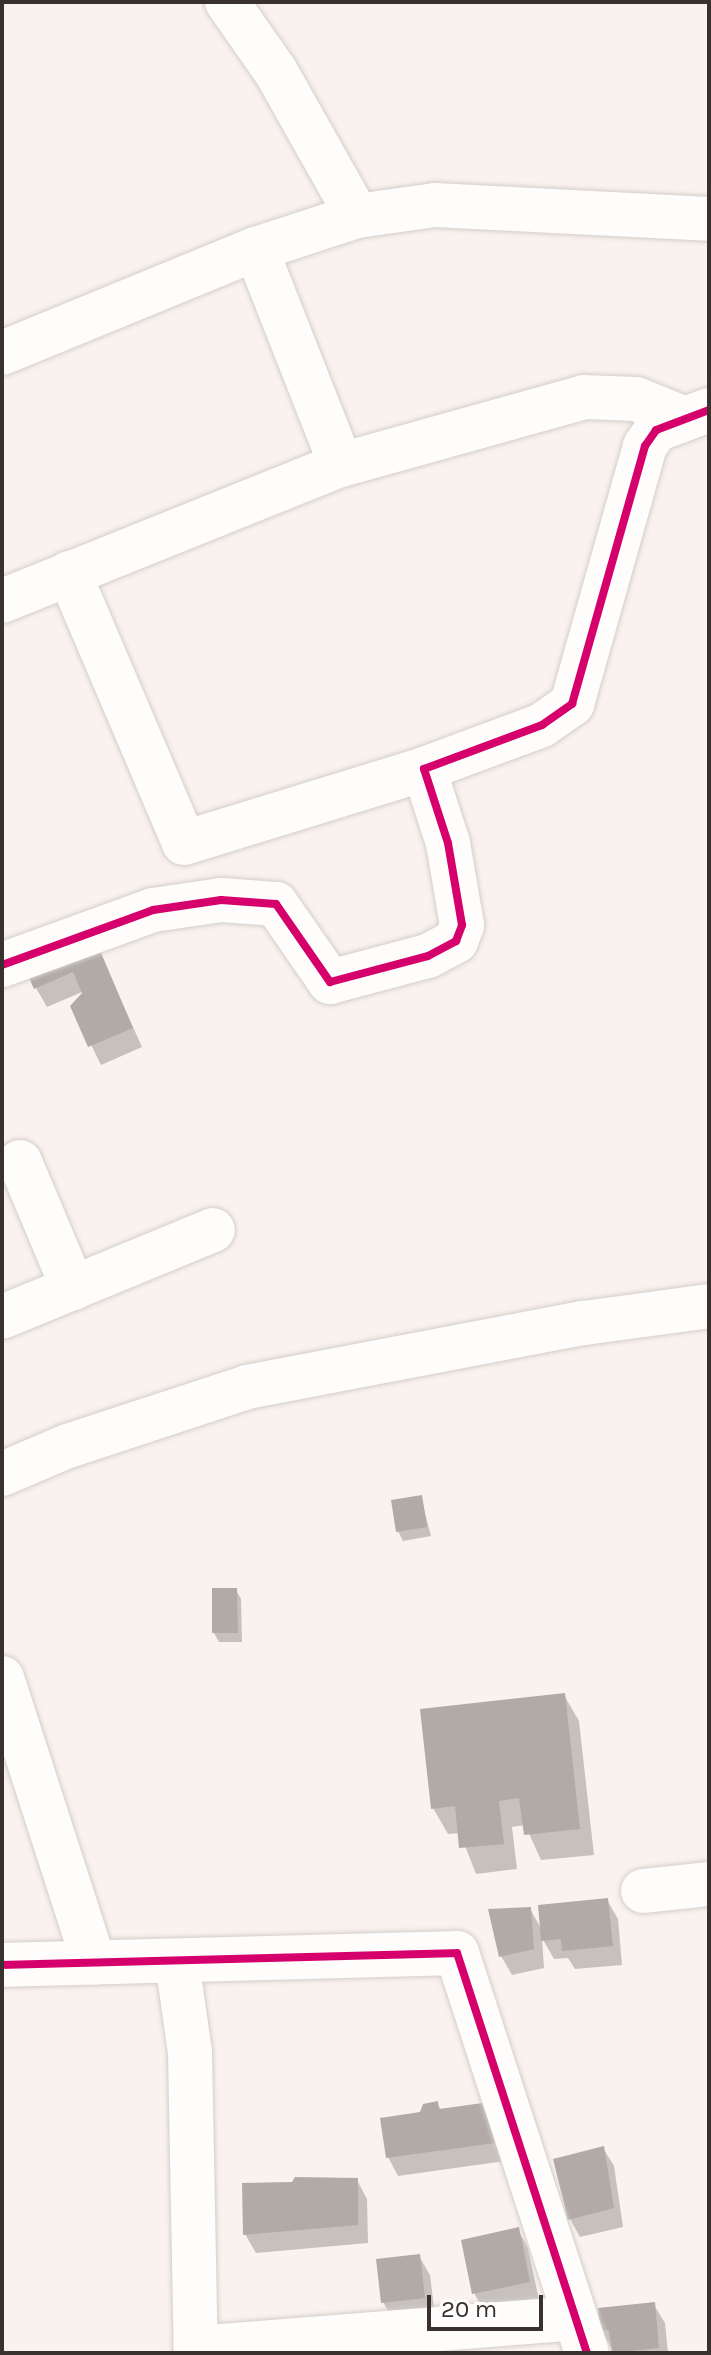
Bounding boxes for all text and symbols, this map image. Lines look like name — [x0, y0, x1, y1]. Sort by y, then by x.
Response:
scale bar — [431, 2279, 547, 2329]
text: 20 m — [441, 2295, 497, 2323]

